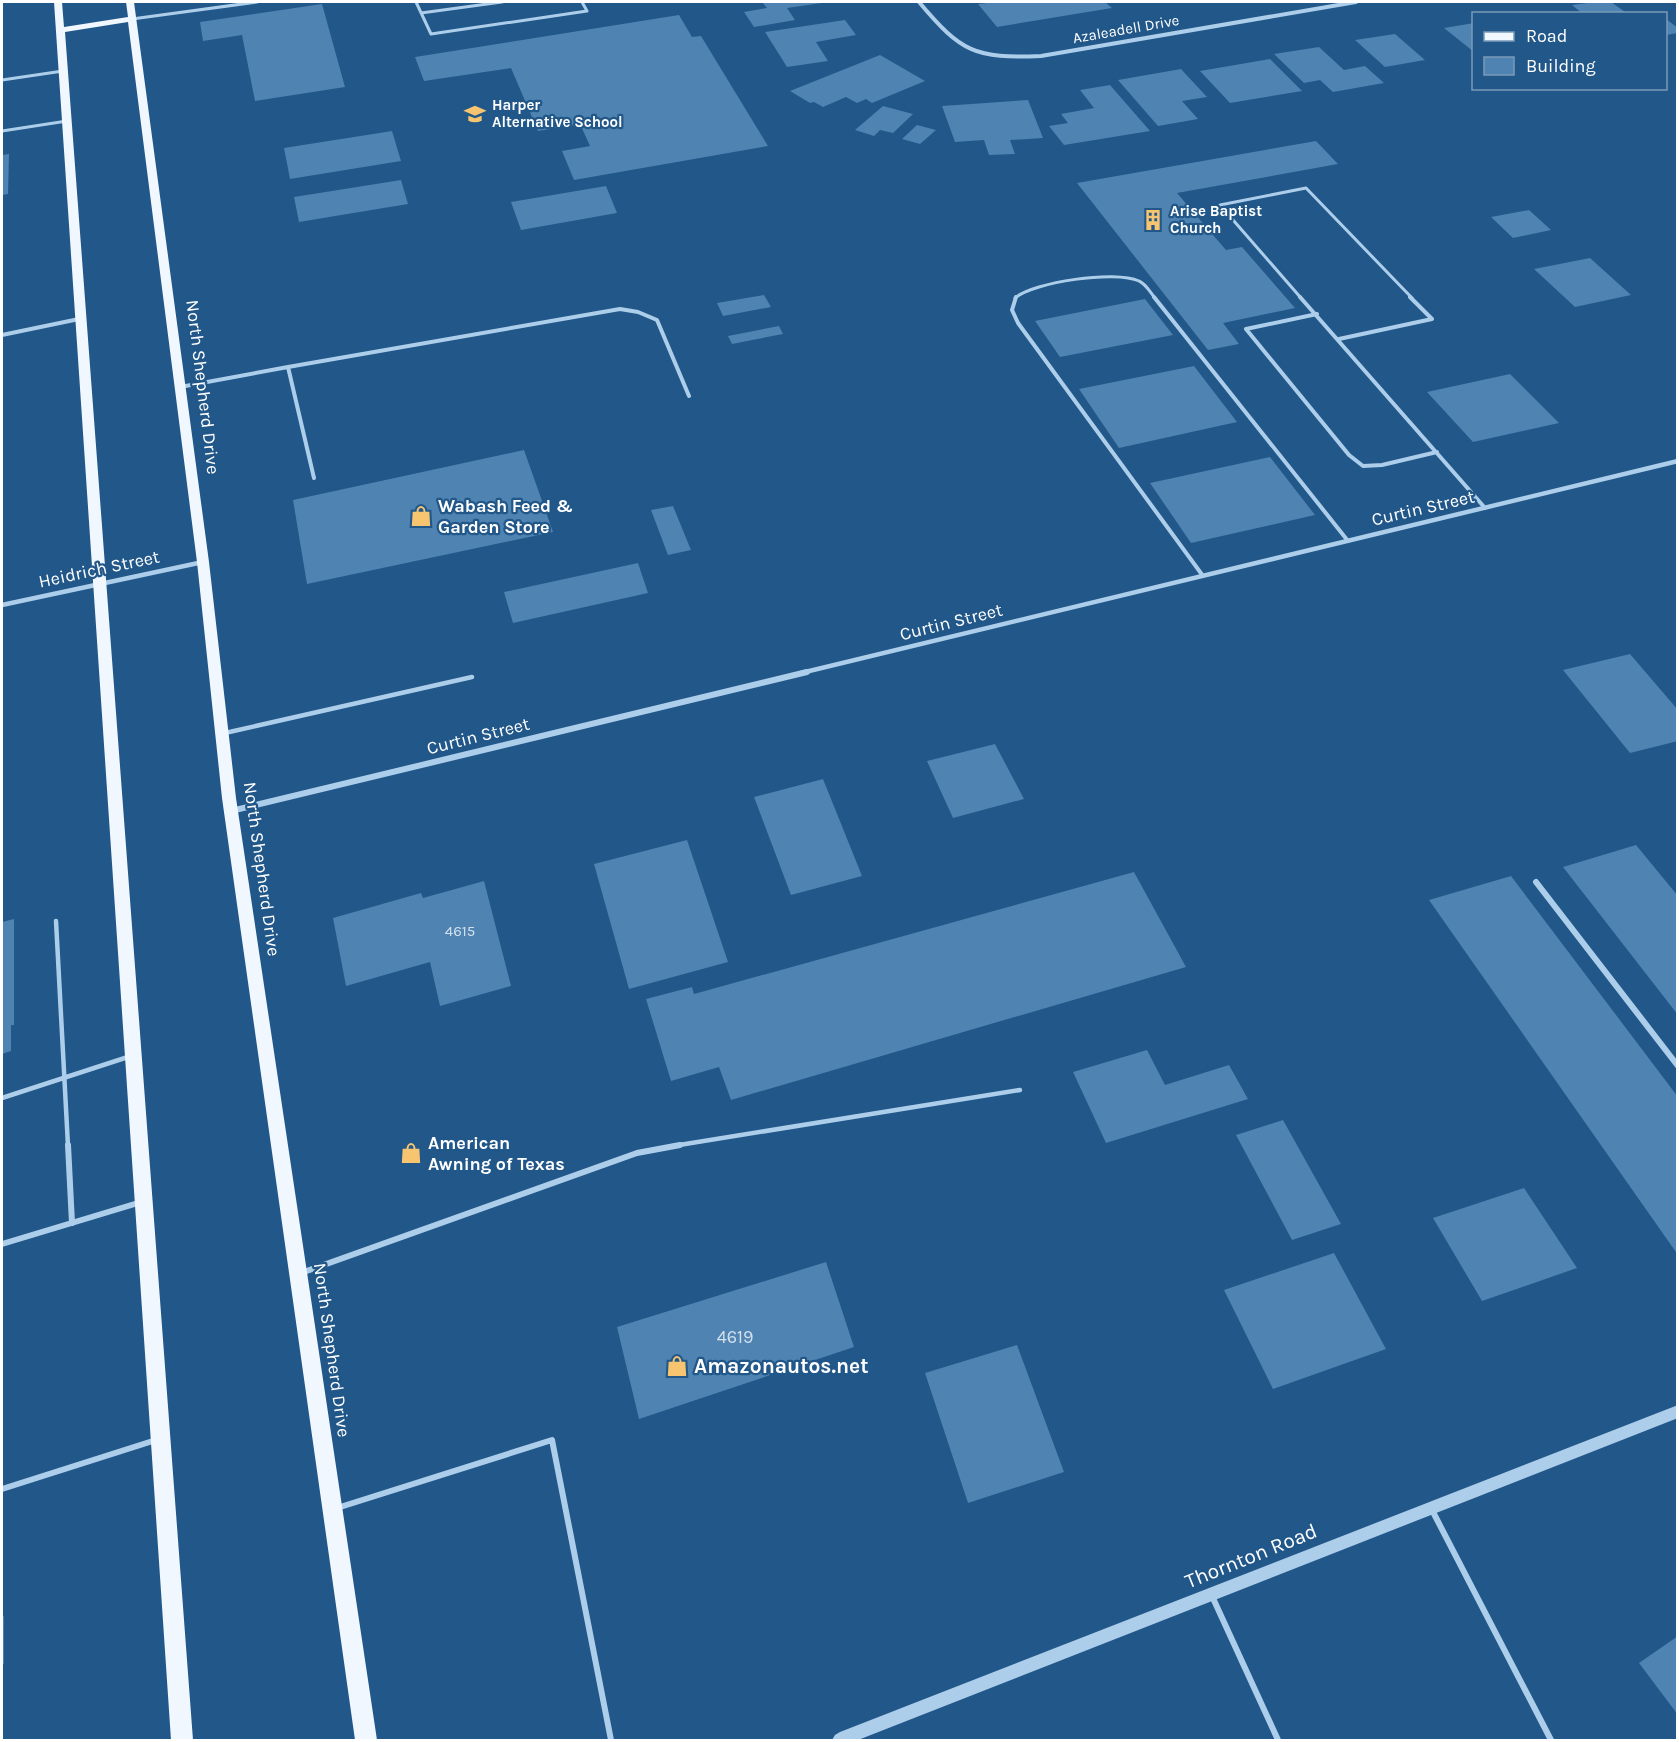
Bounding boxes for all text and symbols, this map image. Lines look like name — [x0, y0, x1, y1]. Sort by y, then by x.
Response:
street label: Azaleadell Drive — [1071, 11, 1181, 47]
legend — [1472, 12, 1667, 90]
text: Road — [1526, 25, 1567, 47]
text: Building — [1526, 55, 1596, 77]
place label: Harper Alternative School — [492, 96, 623, 131]
school or university icon: Harper Alternative School — [463, 102, 487, 126]
place label: Arise Baptist Church — [1170, 202, 1262, 237]
building icon: Arise Baptist Church — [1141, 208, 1165, 232]
street label: North Shepherd Drive — [181, 298, 225, 476]
street label: Curtin Street — [1369, 485, 1477, 531]
place label: Wabash Feed & Garden Store — [438, 495, 573, 538]
shop icon: Wabash Feed & Garden Store — [409, 504, 433, 528]
street label: Heidrich Street — [37, 545, 162, 593]
street label: Curtin Street — [897, 599, 1005, 645]
street label: Curtin Street — [424, 713, 532, 759]
street label: North Shepherd Drive — [239, 780, 285, 958]
house number: 4615 — [445, 922, 475, 940]
place label: American Awning of Texas — [428, 1132, 565, 1175]
shop icon: American Awning of Texas — [399, 1141, 423, 1165]
street label: North Shepherd Drive — [309, 1261, 355, 1439]
house number: 4619 — [717, 1326, 753, 1348]
shop icon: Amazonautos.net — [665, 1354, 689, 1378]
place label: Amazonautos.net — [694, 1354, 868, 1378]
street label: Thornton Road — [1181, 1519, 1321, 1593]

